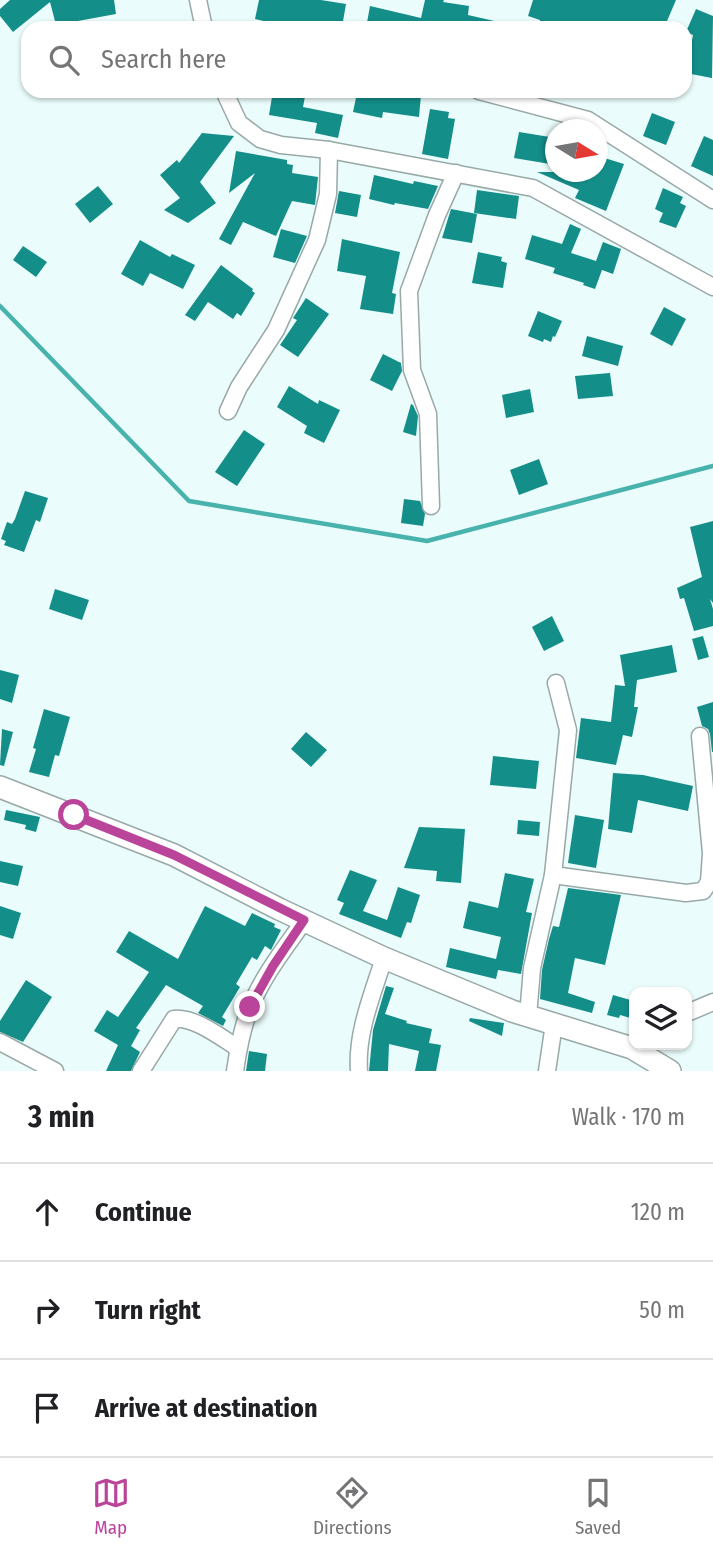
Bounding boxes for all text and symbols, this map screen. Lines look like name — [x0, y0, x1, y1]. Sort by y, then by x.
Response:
search box — [21, 21, 692, 98]
icon: search — [45, 41, 83, 79]
text: Search here — [101, 44, 226, 75]
north arrow — [545, 119, 608, 182]
route start — [58, 799, 89, 830]
map controls — [629, 987, 692, 1050]
button: layers — [629, 987, 692, 1050]
route end — [234, 991, 265, 1022]
text: 3 min — [28, 1099, 95, 1135]
text: Walk · 170 m — [572, 1103, 685, 1131]
icon: ahead — [28, 1193, 66, 1231]
text: Continue — [95, 1197, 192, 1228]
text: 120 m — [631, 1198, 685, 1226]
icon: right — [28, 1291, 66, 1329]
text: Turn right — [95, 1295, 201, 1326]
text: 50 m — [639, 1296, 685, 1324]
icon: arrive — [28, 1389, 66, 1427]
text: Arrive at destination — [95, 1393, 318, 1424]
tab: Map — [92, 1474, 130, 1539]
tab: Directions — [313, 1474, 392, 1539]
tab: Saved — [575, 1474, 621, 1539]

